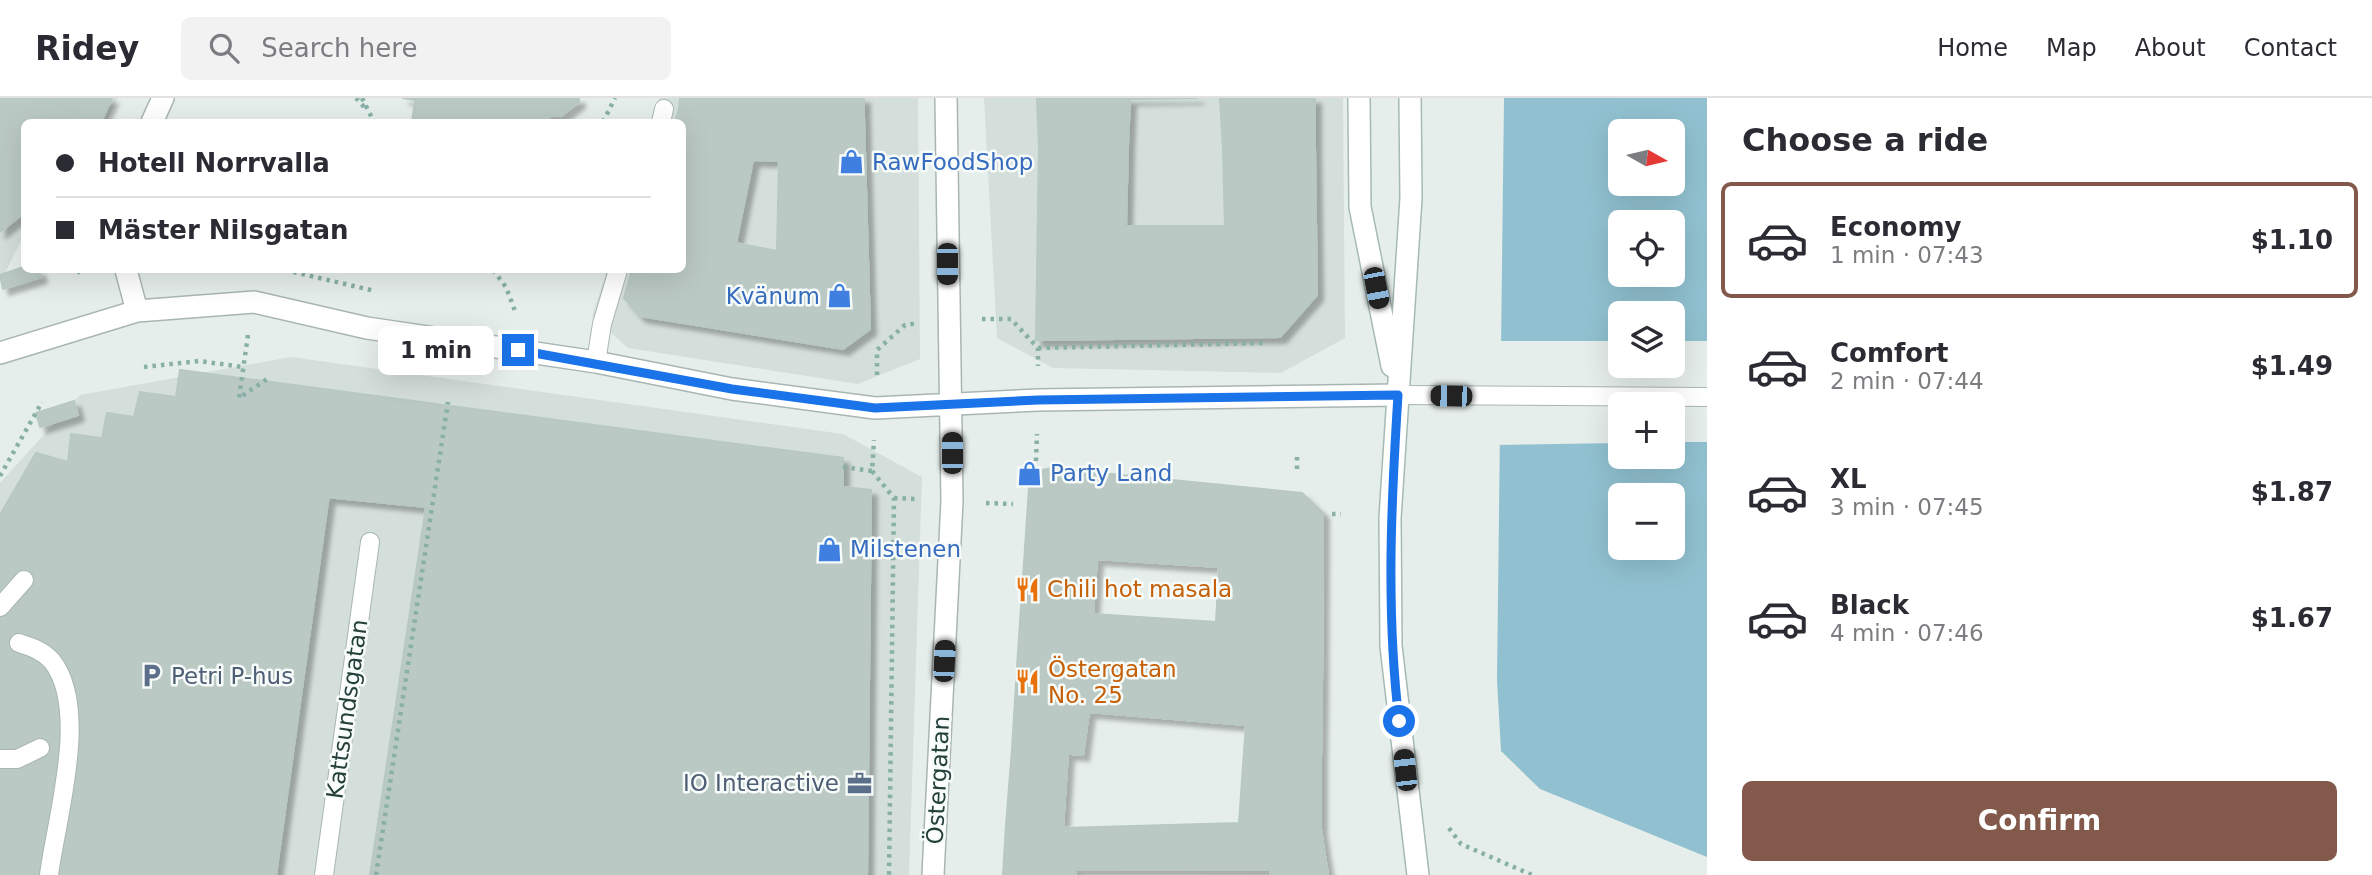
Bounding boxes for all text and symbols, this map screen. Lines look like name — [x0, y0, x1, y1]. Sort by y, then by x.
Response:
search box — [181, 17, 671, 80]
text: Ridey — [35, 29, 139, 68]
icon: search — [205, 29, 243, 67]
text: Search here — [261, 33, 417, 63]
text: Home — [1937, 34, 2008, 62]
text: Map — [2046, 34, 2097, 62]
text: About — [2135, 34, 2206, 62]
text: Contact — [2244, 34, 2337, 62]
north arrow — [1608, 119, 1685, 196]
map controls — [1608, 119, 1685, 560]
text: Choose a ride — [1742, 121, 1988, 159]
text: Hotell Norrvalla — [98, 148, 330, 178]
shop icon: RawFoodShop — [838, 148, 866, 176]
place label: RawFoodShop — [872, 149, 1033, 175]
icon: car — [1746, 209, 1809, 272]
button: locate — [1608, 210, 1685, 287]
text: Economy — [1830, 212, 1961, 242]
text: Mäster Nilsgatan — [98, 215, 349, 245]
text: $1.10 — [2251, 225, 2333, 255]
text: 1 min · 07:43 — [1830, 242, 1984, 268]
car — [937, 243, 958, 285]
car — [1362, 265, 1391, 311]
shop icon: Kvänum — [826, 282, 854, 310]
place label: Kvänum — [726, 283, 820, 309]
button: layers — [1608, 301, 1685, 378]
callout: 1 min — [378, 326, 494, 374]
route end — [502, 334, 534, 366]
icon: car — [1746, 335, 1809, 398]
text: 1 min — [400, 337, 472, 363]
text: Comfort — [1830, 338, 1948, 368]
text: $1.49 — [2251, 351, 2333, 381]
text: 2 min · 07:44 — [1830, 368, 1984, 394]
car — [1430, 385, 1473, 407]
button: + — [1608, 392, 1685, 469]
car — [942, 432, 963, 474]
shop icon: Party Land — [1016, 459, 1044, 487]
place label: Party Land — [1050, 460, 1172, 486]
icon: car — [1746, 461, 1809, 524]
text: XL — [1830, 464, 1867, 494]
text: $1.87 — [2251, 477, 2333, 507]
button: − — [1608, 483, 1685, 560]
text: 3 min · 07:45 — [1830, 494, 1984, 520]
shop icon: Milstenen — [816, 535, 844, 563]
place label: Milstenen — [850, 536, 961, 562]
restaurant icon: Chili hot masala — [1013, 575, 1041, 603]
place label: Chili hot masala — [1047, 576, 1232, 602]
icon: car — [1746, 587, 1809, 650]
text: Black — [1830, 590, 1909, 620]
text: $1.67 — [2251, 603, 2333, 633]
street label: Kattsundsgatan — [322, 618, 372, 800]
text: 4 min · 07:46 — [1830, 620, 1984, 646]
car — [933, 639, 956, 683]
place label: Östergatan No. 25 — [1048, 655, 1177, 708]
parking icon: Petri P-hus — [137, 662, 165, 690]
place label: Petri P-hus — [171, 663, 293, 689]
restaurant icon: Östergatan No. 25 — [1014, 668, 1042, 696]
route start — [1383, 705, 1415, 737]
street label: Östergatan — [921, 715, 954, 845]
car — [1393, 748, 1418, 792]
office icon: IO Interactive — [845, 769, 873, 797]
place label: IO Interactive — [683, 770, 839, 796]
button: Confirm — [1742, 781, 2337, 861]

